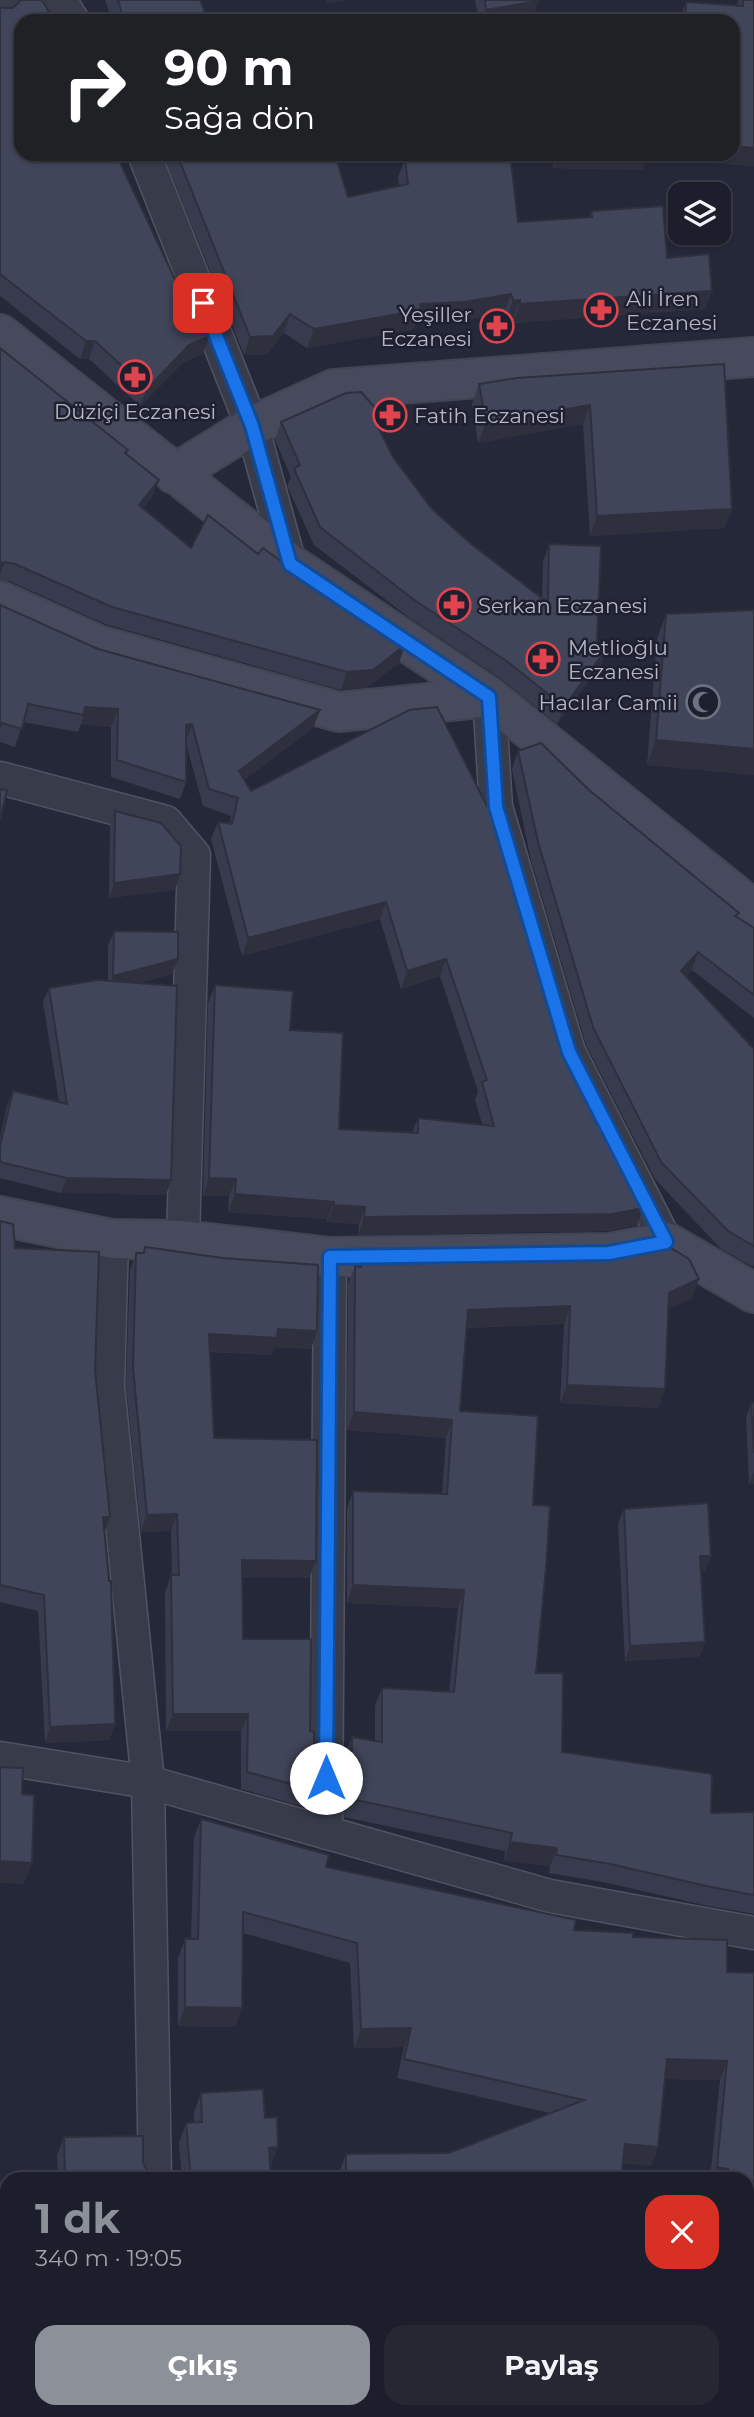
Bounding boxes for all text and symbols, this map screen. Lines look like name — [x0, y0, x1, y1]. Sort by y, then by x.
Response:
text: 90 m — [164, 38, 294, 97]
icon: right — [49, 42, 140, 133]
text: Sağa dön — [164, 98, 315, 137]
map controls — [668, 182, 731, 245]
button: layers — [668, 182, 731, 245]
pin — [173, 273, 233, 333]
icon: arrive — [184, 284, 222, 322]
place label: Ali İren Eczanesi — [626, 286, 717, 335]
pharmacy icon: Ali İren Eczanesi — [582, 291, 620, 329]
place label: Yeşiller Eczanesi — [381, 302, 472, 351]
pharmacy icon: Yeşiller Eczanesi — [478, 307, 516, 345]
pharmacy icon: Düziçi Eczanesi — [116, 358, 154, 396]
pharmacy icon: Fatih Eczanesi — [371, 396, 409, 434]
place label: Düziçi Eczanesi — [54, 399, 216, 424]
place label: Fatih Eczanesi — [414, 403, 565, 428]
pharmacy icon: Serkan Eczanesi — [435, 586, 473, 624]
place label: Serkan Eczanesi — [478, 593, 648, 618]
place label: Metlioğlu Eczanesi — [568, 635, 668, 684]
pharmacy icon: Metlioğlu Eczanesi — [524, 640, 562, 678]
mosque icon: Hacılar Camii — [684, 683, 722, 721]
place label: Hacılar Camii — [538, 690, 678, 715]
position arrow — [289, 1741, 363, 1815]
text: 1 dk — [35, 2192, 120, 2244]
button: close — [645, 2195, 719, 2269]
text: 340 m · 19:05 — [35, 2244, 182, 2272]
button: Çıkış — [35, 2325, 370, 2405]
button: Paylaş — [384, 2325, 719, 2405]

